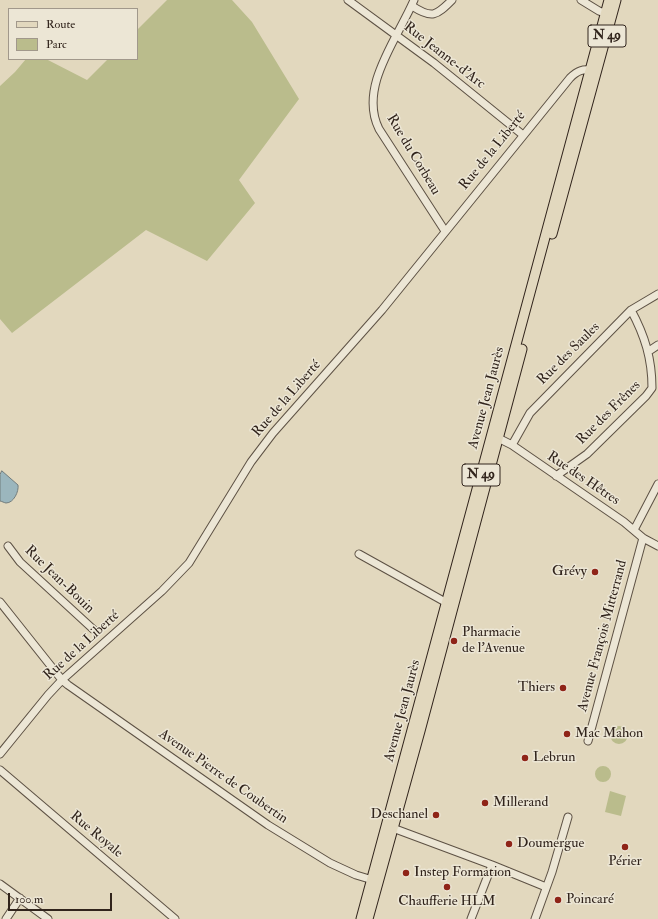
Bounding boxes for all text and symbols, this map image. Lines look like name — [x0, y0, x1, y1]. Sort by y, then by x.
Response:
legend — [8, 8, 138, 60]
text: Route — [46, 17, 75, 32]
street label: Rue Jeanne-d'Arc — [400, 19, 488, 93]
road number: N 49 — [588, 25, 626, 47]
text: Parc — [46, 37, 67, 52]
street label: Rue de la Liberté — [456, 108, 530, 194]
street label: Rue du Corbeau — [382, 112, 444, 198]
street label: Rue des Saules — [534, 319, 604, 389]
street label: Avenue Jean Jaurès — [465, 345, 509, 451]
street label: Rue de la Liberté — [249, 357, 325, 441]
street label: Rue des Frênes — [573, 377, 645, 449]
street label: Rue des Hêtres — [544, 449, 622, 509]
road number: N 49 — [462, 464, 500, 486]
street label: Rue Jean-Bouin — [21, 543, 97, 617]
street label: Avenue François Mitterrand — [575, 558, 631, 714]
place label: Grévy — [552, 564, 587, 580]
marker: Grévy — [590, 567, 600, 577]
street label: Rue de la Liberté — [41, 608, 123, 684]
place label: Pharmacie de l'Avenue — [462, 625, 525, 658]
marker: Pharmacie de l'Avenue — [449, 636, 459, 646]
street label: Avenue Jean Jaurès — [381, 658, 425, 764]
place label: Thiers — [518, 680, 555, 696]
marker: Thiers — [558, 683, 568, 693]
street label: Avenue Pierre de Coubertin — [155, 726, 291, 828]
place label: Mac Mahon — [575, 726, 643, 742]
marker: Mac Mahon — [562, 729, 572, 739]
place label: Lebrun — [533, 750, 575, 766]
marker: Lebrun — [520, 753, 530, 763]
place label: Millerand — [493, 795, 548, 811]
marker: Millerand — [480, 798, 490, 808]
place label: Deschanel — [371, 807, 428, 823]
street label: Rue Royale — [66, 808, 126, 862]
marker: Deschanel — [431, 810, 441, 820]
place label: Doumergue — [517, 836, 584, 852]
marker: Doumergue — [504, 839, 514, 849]
marker: Périer — [620, 842, 630, 852]
place label: Périer — [608, 854, 642, 870]
place label: Instep Formation — [414, 865, 511, 881]
marker: Instep Formation — [401, 868, 411, 878]
marker: Chaufferie HLM — [442, 882, 452, 892]
scale bar — [10, 885, 114, 911]
text: 100 m — [15, 892, 43, 907]
place label: Poincaré — [566, 892, 614, 908]
place label: Chaufferie HLM — [398, 894, 496, 910]
marker: Poincaré — [553, 895, 563, 905]

